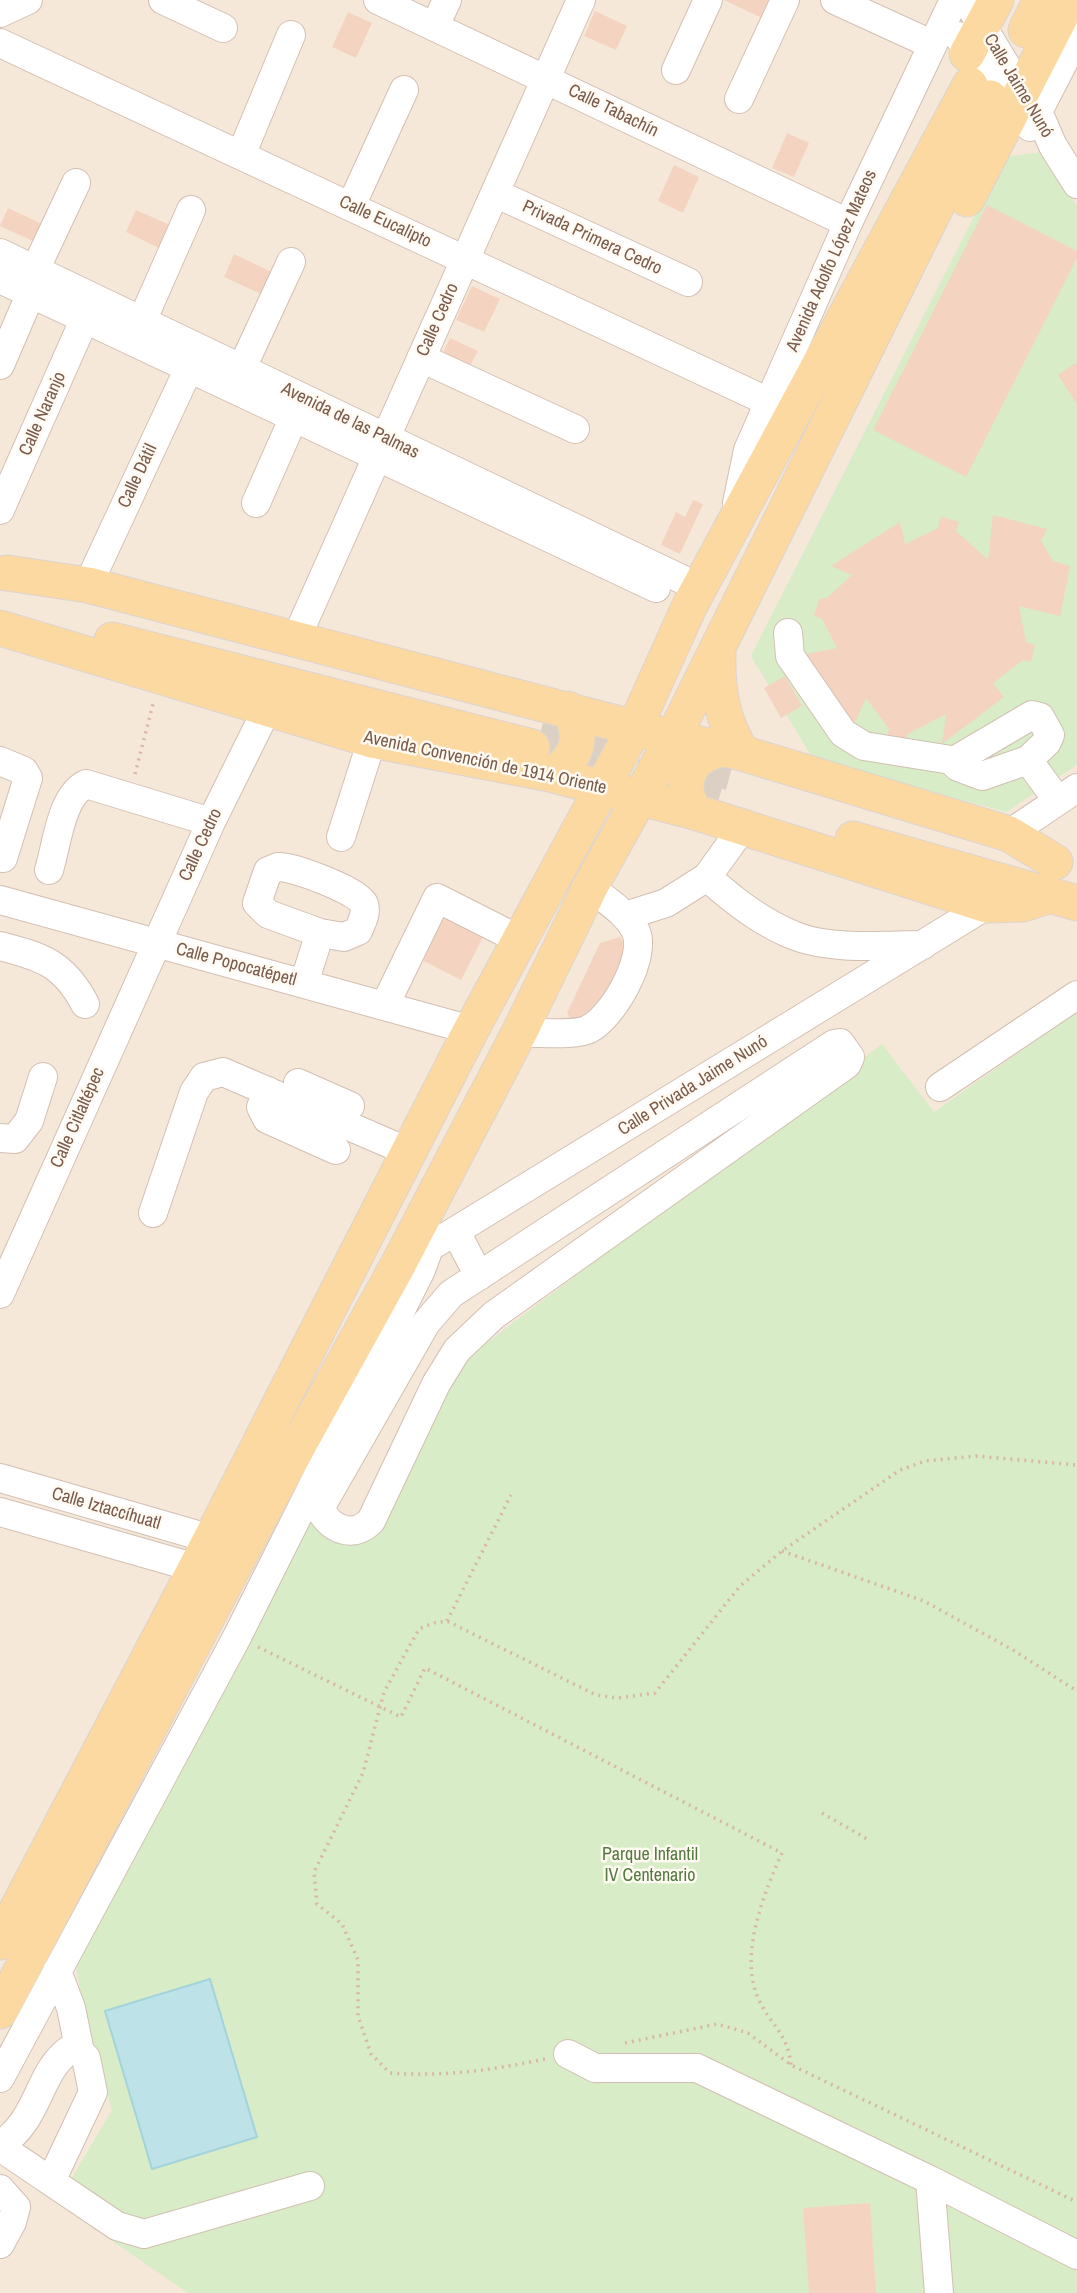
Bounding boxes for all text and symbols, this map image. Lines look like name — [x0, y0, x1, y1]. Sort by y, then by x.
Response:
street label: Calle Jaime Nunó — [979, 30, 1057, 142]
street label: Calle Tabachín — [564, 80, 662, 142]
street label: Avenida Adolfo López Mateos — [782, 167, 882, 355]
street label: Calle Eucalipto — [335, 191, 435, 253]
street label: Privada Primera Cedro — [519, 196, 665, 280]
street label: Calle Cedro — [412, 280, 464, 360]
street label: Calle Naranjo — [15, 369, 71, 459]
street label: Avenida de las Palmas — [278, 378, 422, 464]
street label: Calle Dátil — [114, 441, 162, 511]
street label: Avenida Convención de 1914 Oriente — [362, 727, 608, 799]
street label: Calle Cedro — [175, 805, 227, 885]
street label: Calle Popocatépetl — [173, 939, 299, 991]
street label: Calle Privada Jaime Nunó — [614, 1031, 772, 1141]
street label: Calle Citlaltépec — [46, 1065, 110, 1171]
street label: Calle Iztaccíhuatl — [49, 1483, 163, 1535]
park label: Parque Infantil IV Centenario — [602, 1844, 698, 1886]

